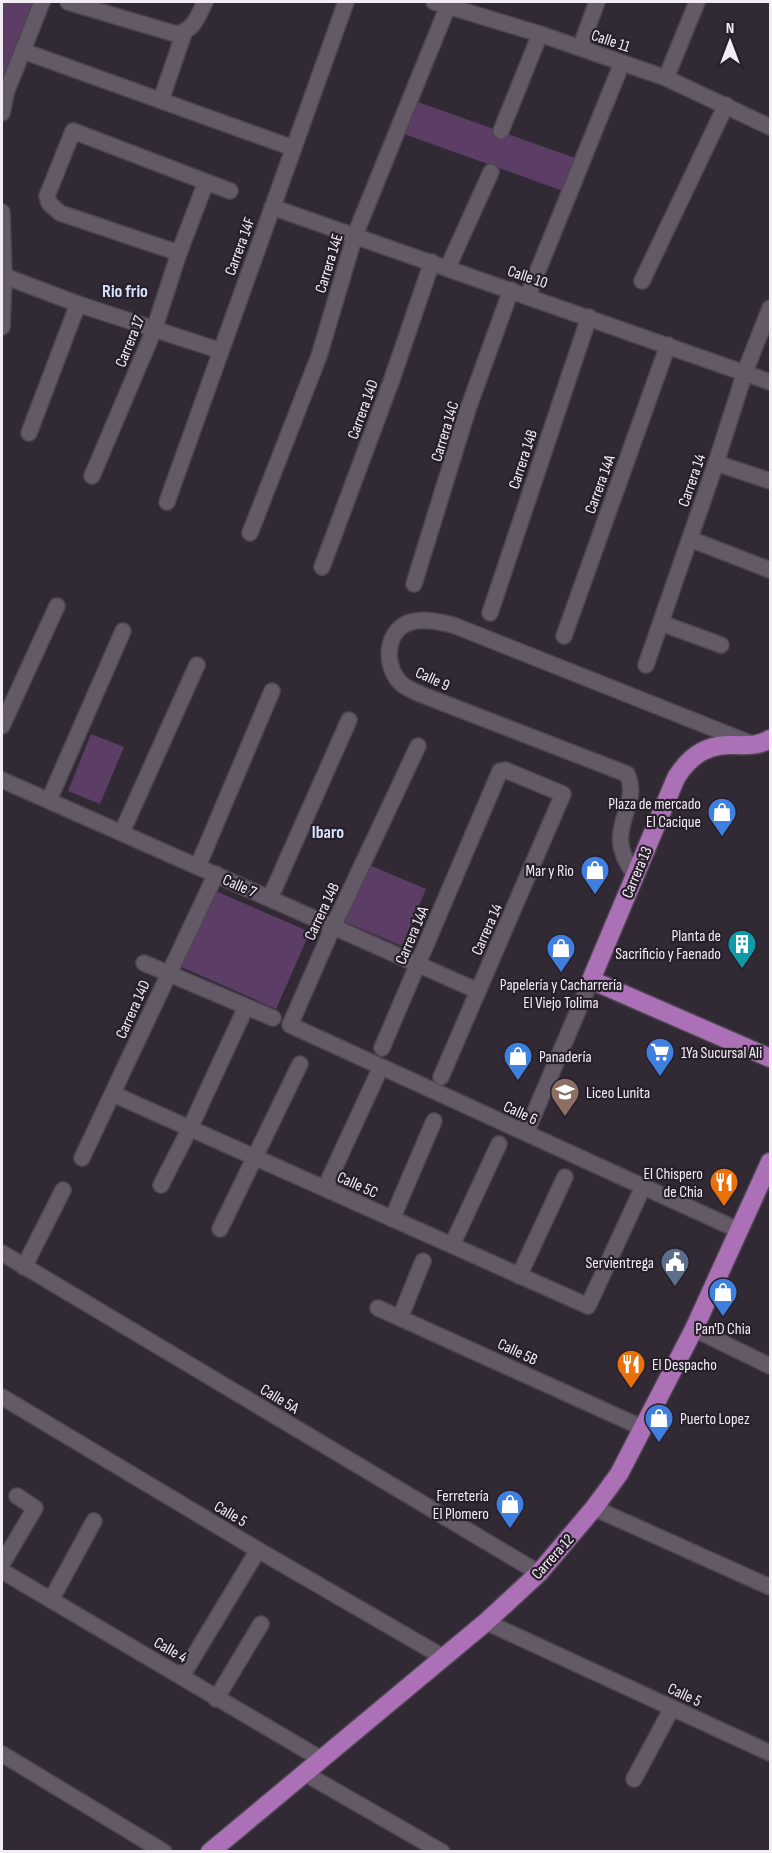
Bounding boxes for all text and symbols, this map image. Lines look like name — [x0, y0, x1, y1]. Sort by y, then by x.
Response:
north arrow — [700, 12, 760, 72]
text: N — [726, 19, 734, 38]
street label: Calle 11 — [589, 26, 633, 57]
street label: Carrera 14F — [221, 215, 260, 278]
street label: Carrera 14E — [311, 232, 347, 295]
street label: Calle 10 — [505, 262, 550, 293]
district label: Rio frio — [102, 281, 148, 302]
street label: Carrera 17 — [111, 312, 150, 370]
street label: Carrera 14D — [344, 377, 383, 442]
street label: Carrera 14C — [427, 399, 464, 464]
street label: Carrera 14B — [505, 427, 542, 492]
street label: Carrera 14 — [675, 451, 710, 509]
street label: Carrera 14A — [581, 452, 620, 517]
street label: Calle 9 — [412, 663, 453, 696]
place label: Plaza de mercado El Cacique — [608, 795, 701, 832]
shop icon: Plaza de mercado El Cacique — [706, 796, 738, 838]
district label: Ibaro — [312, 822, 344, 843]
street label: Carrera 13 — [618, 844, 657, 901]
shop icon: Mar y Rio — [579, 854, 611, 896]
place label: Mar y Rio — [525, 862, 574, 881]
street label: Calle 7 — [220, 871, 260, 902]
street label: Carrera 14B — [301, 880, 344, 944]
street label: Carrera 14 — [468, 901, 507, 958]
street label: Carrera 14A — [392, 904, 433, 967]
place label: Planta de Sacrificio y Faenado — [615, 927, 721, 964]
building icon: Planta de Sacrificio y Faenado — [726, 928, 758, 970]
shop icon: Papelería y Cacharrería El Viejo Tolima — [545, 932, 577, 974]
place label: Papelería y Cacharrería El Viejo Tolima — [500, 976, 622, 1013]
street label: Carrera 14D — [112, 977, 155, 1042]
supermarket icon: 1Ya Sucursal Ali — [644, 1036, 676, 1078]
shop icon: Panadería — [502, 1040, 534, 1082]
place label: 1Ya Sucursal Ali — [681, 1044, 762, 1063]
place label: Panadería — [539, 1048, 592, 1067]
school or university icon: Liceo Lunita — [549, 1076, 581, 1118]
place label: Liceo Lunita — [586, 1084, 650, 1103]
street label: Calle 6 — [500, 1097, 541, 1129]
place label: El Chispero de Chia — [644, 1165, 703, 1202]
restaurant icon: El Chispero de Chia — [708, 1166, 740, 1208]
street label: Calle 5C — [334, 1168, 381, 1203]
public building icon: Servientrega — [659, 1246, 691, 1288]
place label: Servientrega — [585, 1254, 654, 1273]
shop icon: Pan'D Chia — [707, 1276, 739, 1318]
place label: Pan'D Chia — [695, 1320, 751, 1339]
street label: Calle 5B — [494, 1335, 540, 1370]
restaurant icon: El Despacho — [615, 1348, 647, 1390]
place label: El Despacho — [652, 1356, 717, 1375]
street label: Calle 5A — [256, 1380, 302, 1418]
shop icon: Puerto Lopez — [643, 1402, 675, 1444]
place label: Puerto Lopez — [680, 1410, 750, 1429]
place label: Ferretería El Plomero — [433, 1487, 489, 1524]
shop icon: Ferretería El Plomero — [494, 1488, 526, 1530]
street label: Calle 5 — [210, 1497, 250, 1531]
street label: Carrera 12 — [528, 1530, 578, 1584]
street label: Calle 4 — [150, 1633, 191, 1667]
street label: Calle 5 — [664, 1679, 704, 1711]

